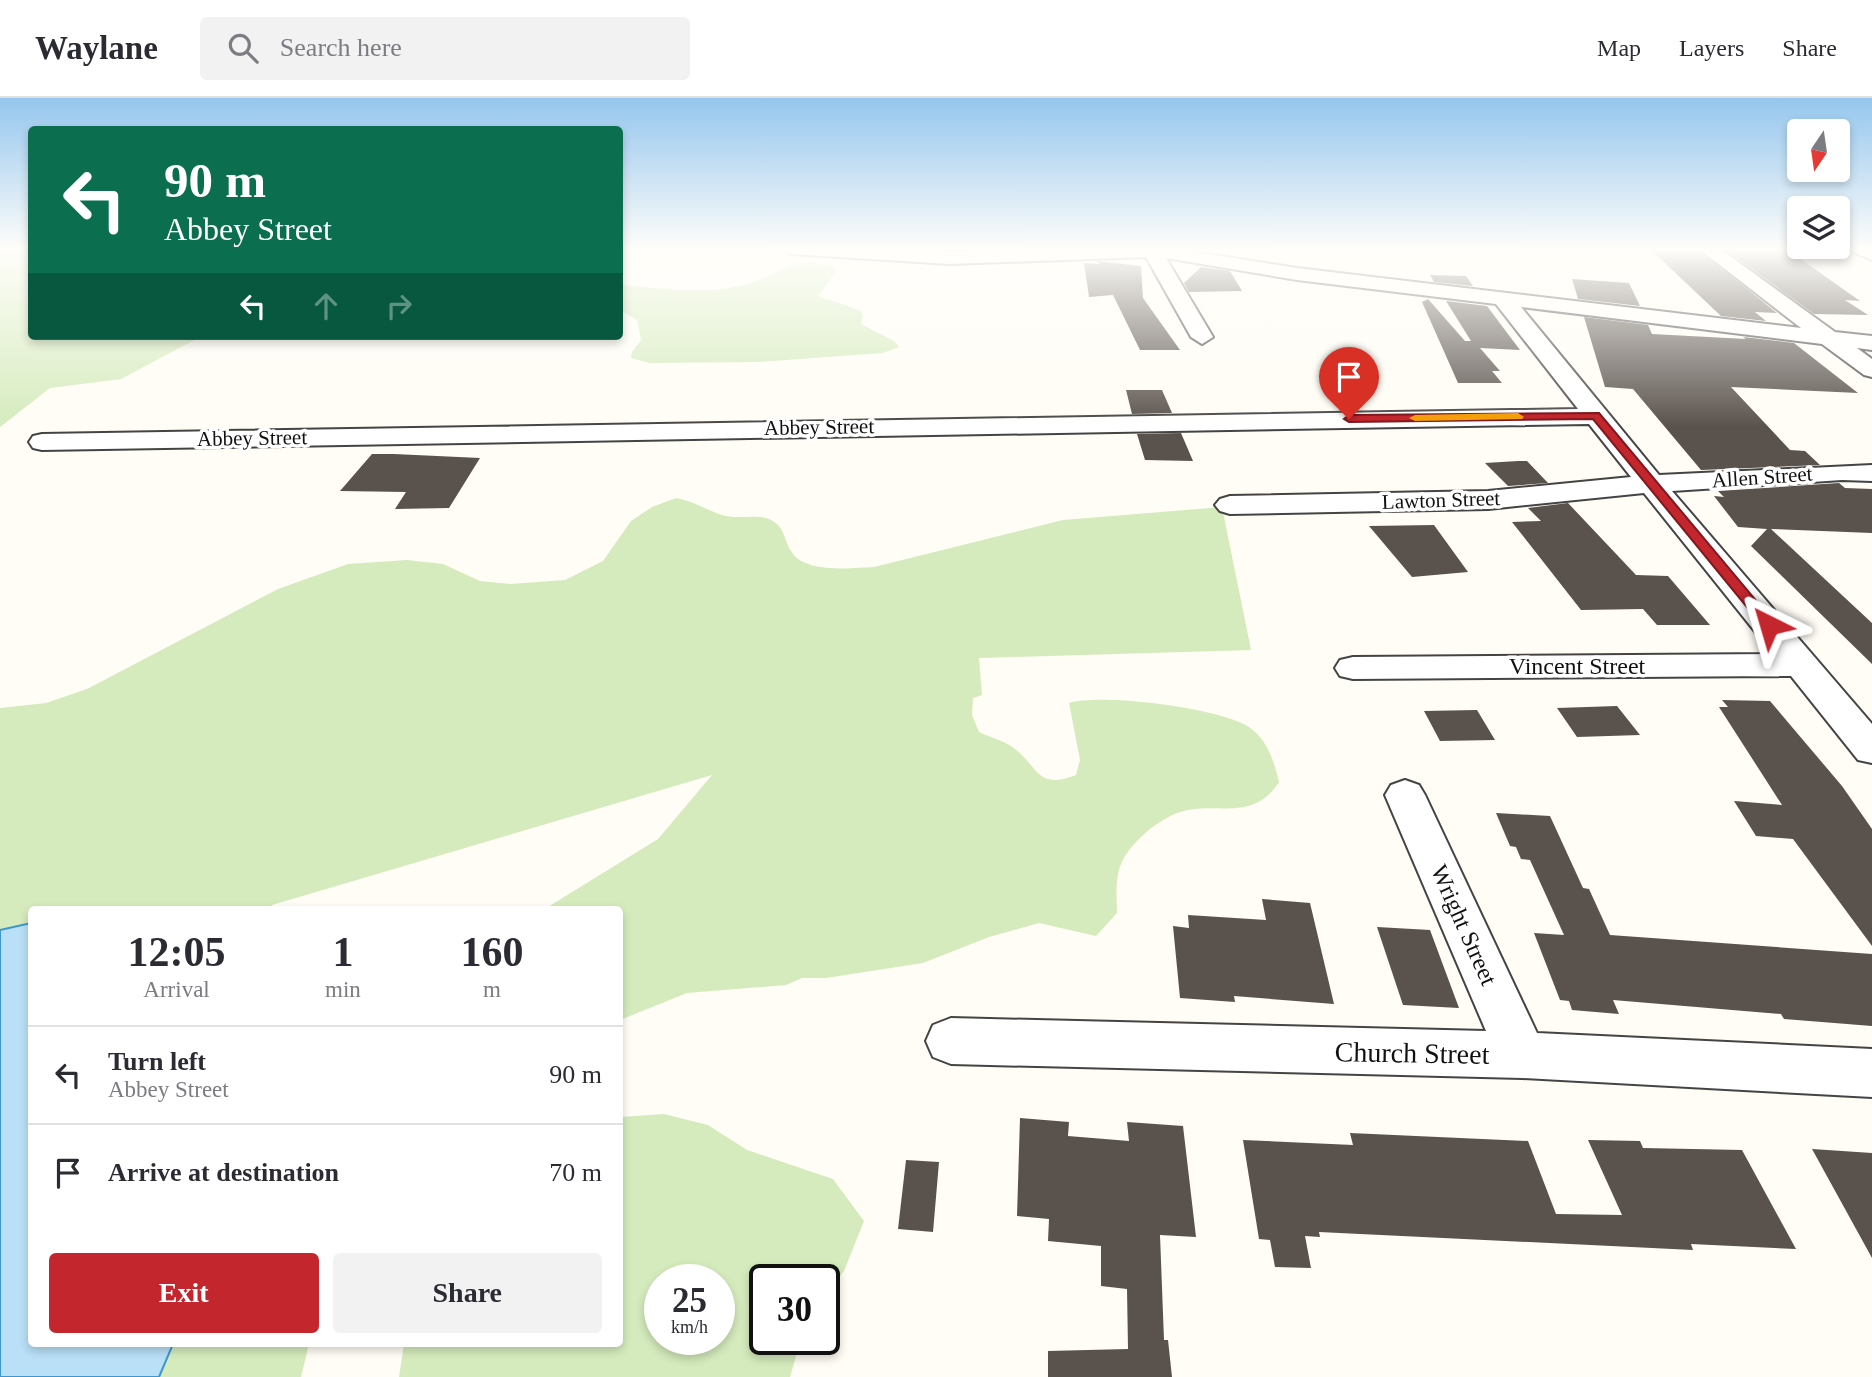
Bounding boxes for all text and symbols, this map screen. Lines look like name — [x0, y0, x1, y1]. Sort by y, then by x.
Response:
search box — [200, 17, 690, 80]
icon: search — [224, 29, 262, 67]
text: Waylane — [35, 30, 158, 66]
text: Search here — [280, 33, 402, 62]
text: Map — [1597, 35, 1641, 61]
text: Layers — [1679, 35, 1744, 61]
text: Share — [1782, 35, 1837, 61]
north arrow — [1787, 119, 1850, 182]
map controls — [1787, 119, 1850, 259]
text: 90 m — [164, 153, 266, 208]
icon: left — [49, 154, 140, 245]
button: layers — [1787, 196, 1850, 259]
text: Abbey Street — [164, 211, 332, 247]
icon: left — [234, 287, 272, 325]
icon: ahead — [307, 287, 345, 325]
icon: right — [380, 287, 418, 325]
pin — [1319, 347, 1379, 419]
icon: arrive — [1330, 358, 1368, 396]
street label: Abbey Street — [764, 414, 874, 440]
street label: Abbey Street — [197, 425, 307, 451]
street label: Allen Street — [1711, 461, 1813, 492]
street label: Lawton Street — [1381, 486, 1501, 514]
position arrow — [1732, 588, 1806, 662]
street label: Vincent Street — [1509, 653, 1646, 679]
street label: Wright Street — [1426, 861, 1502, 990]
text: 12:05 — [128, 929, 226, 975]
text: 1 — [332, 929, 353, 975]
text: 160 — [460, 929, 523, 975]
text: Arrival — [143, 977, 210, 1002]
text: min — [325, 977, 361, 1002]
text: m — [483, 977, 501, 1002]
street label: Church Street — [1334, 1036, 1490, 1070]
text: Turn left — [108, 1047, 206, 1076]
icon: left — [49, 1056, 87, 1094]
text: 90 m — [549, 1060, 602, 1089]
text: Abbey Street — [108, 1077, 229, 1102]
icon: arrive — [49, 1154, 87, 1192]
text: Arrive at destination — [108, 1158, 339, 1187]
text: 70 m — [549, 1158, 602, 1187]
button: Exit — [49, 1253, 319, 1333]
button: Share — [333, 1253, 602, 1333]
speed limit sign: 30 — [749, 1264, 840, 1355]
text: 25 — [672, 1281, 707, 1320]
text: km/h — [671, 1317, 708, 1337]

